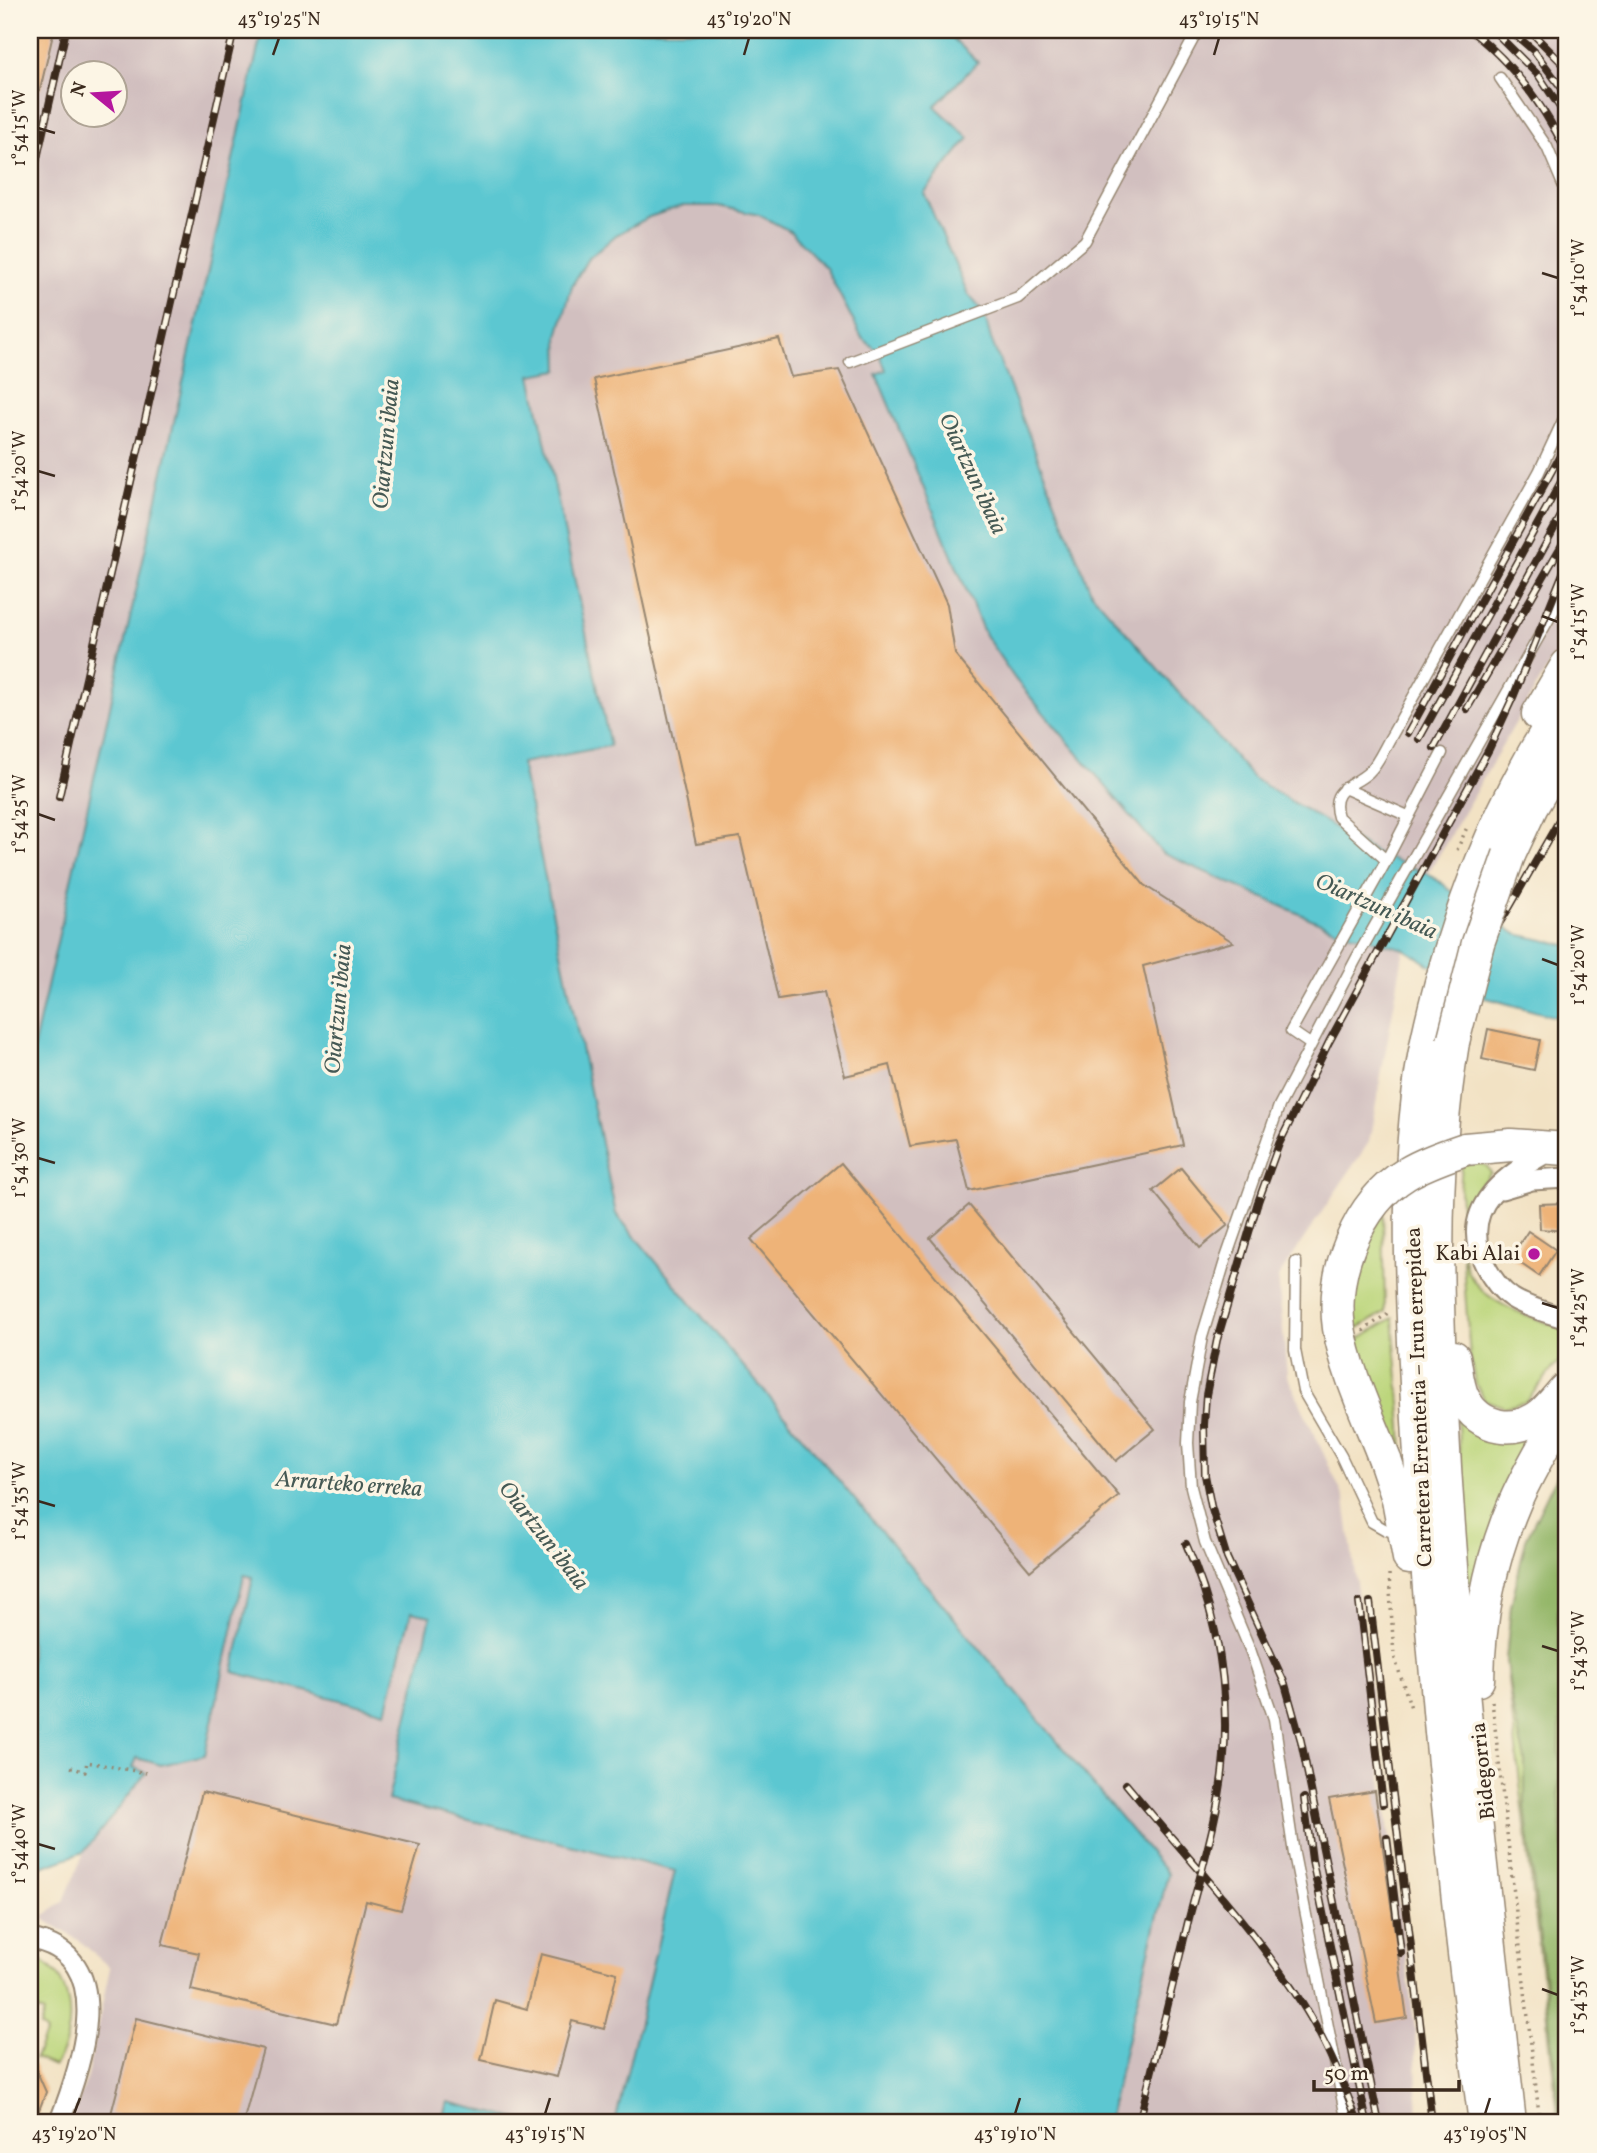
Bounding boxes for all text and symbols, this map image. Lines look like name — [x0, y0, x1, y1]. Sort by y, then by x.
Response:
text: 43°19'25"N — [237, 8, 321, 33]
text: 43°19'20"N — [707, 8, 791, 33]
text: 43°19'15"N — [1179, 8, 1259, 33]
north arrow — [60, 60, 130, 130]
text: N — [65, 79, 94, 100]
text: 1°54'15"W — [8, 90, 33, 166]
text: 1°54'10"W — [1567, 239, 1592, 317]
water label: Oiartzun ibaia — [365, 377, 409, 511]
water label: Oiartzun ibaia — [930, 408, 1014, 540]
text: 1°54'20"W — [8, 430, 33, 512]
text: 1°54'15"W — [1567, 584, 1592, 660]
text: 1°54'25"W — [8, 774, 33, 854]
water label: Oiartzun ibaia — [1310, 866, 1442, 948]
text: 1°54'20"W — [1567, 924, 1592, 1006]
water label: Oiartzun ibaia — [317, 942, 361, 1076]
text: 1°54'30"W — [8, 1118, 33, 1198]
street label: Carretera Errenteria – Irun errepidea — [1400, 1227, 1440, 1567]
place label: Kabi Alai — [1435, 1240, 1520, 1269]
marker: Kabi Alai — [1526, 1246, 1542, 1262]
text: 1°54'25"W — [1567, 1268, 1592, 1348]
text: 1°54'35"W — [8, 1461, 33, 1541]
water label: Arrarteko erreka — [274, 1464, 424, 1506]
water label: Oiartzun ibaia — [490, 1475, 596, 1597]
text: 1°54'30"W — [1567, 1611, 1592, 1691]
street label: Bidegorria — [1464, 1721, 1504, 1821]
text: 1°54'40"W — [8, 1804, 33, 1884]
text: 1°54'35"W — [1567, 1955, 1592, 2035]
scale bar — [1314, 2048, 1459, 2092]
text: 50 m — [1324, 2060, 1369, 2089]
text: 43°19'20"N — [32, 2123, 116, 2148]
text: 43°19'15"N — [505, 2123, 585, 2148]
text: 43°19'10"N — [974, 2123, 1056, 2148]
text: 43°19'05"N — [1443, 2123, 1527, 2148]

